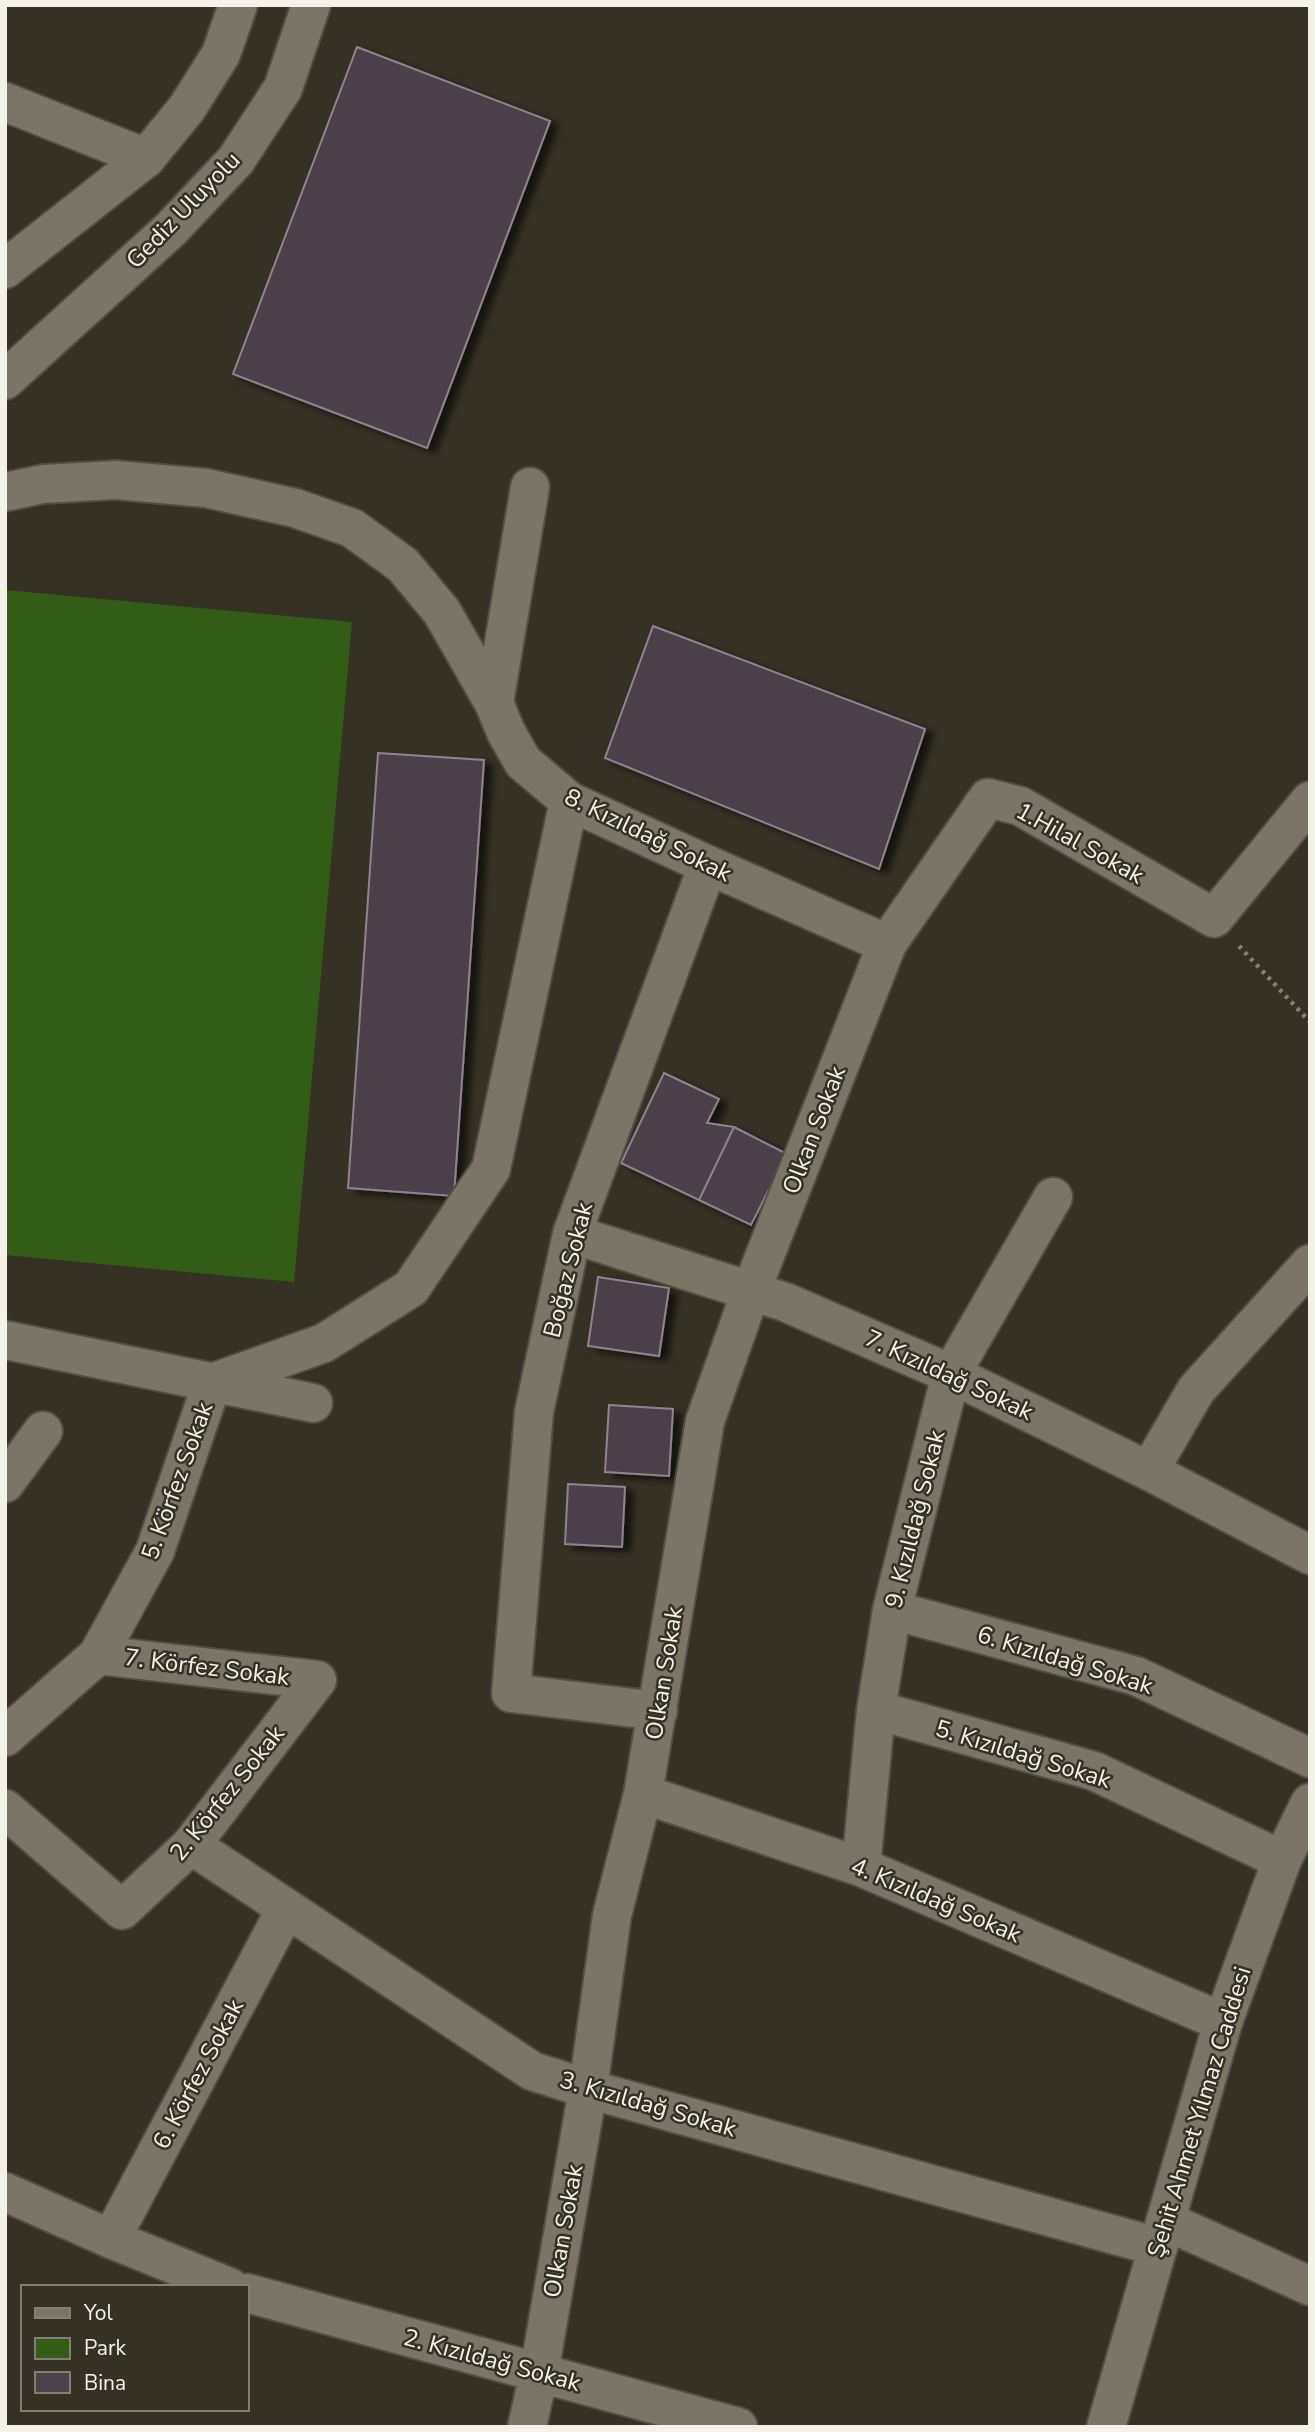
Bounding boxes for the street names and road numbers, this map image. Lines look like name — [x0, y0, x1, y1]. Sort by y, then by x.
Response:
street label: Gediz Uluyolu — [119, 145, 247, 275]
street label: 8. Kızıldağ Sokak — [559, 781, 738, 890]
street label: 1.Hilal Sokak — [1010, 795, 1151, 892]
street label: Olkan Sokak — [775, 1060, 853, 1199]
street label: Boğaz Sokak — [536, 1198, 600, 1341]
street label: 7. Kızıldağ Sokak — [860, 1322, 1039, 1428]
street label: 5. Körfez Sokak — [134, 1397, 221, 1564]
street label: 9. Kızıldağ Sokak — [877, 1426, 953, 1611]
street label: Olkan Sokak — [638, 1603, 690, 1742]
street label: 6. Kızıldağ Sokak — [973, 1618, 1158, 1702]
street label: 7. Körfez Sokak — [123, 1641, 292, 1693]
street label: 5. Kızıldağ Sokak — [931, 1712, 1116, 1796]
street label: 2. Körfez Sokak — [162, 1718, 292, 1867]
street label: 4. Kızıldağ Sokak — [846, 1850, 1027, 1951]
street label: Şehit Ahmet Yılmaz Caddesi — [1140, 1963, 1258, 2261]
street label: 6. Körfez Sokak — [145, 1992, 251, 2155]
street label: 3. Kızıldağ Sokak — [556, 2064, 741, 2145]
street label: Olkan Sokak — [536, 2161, 591, 2300]
street label: 2. Kızıldağ Sokak — [400, 2321, 585, 2399]

